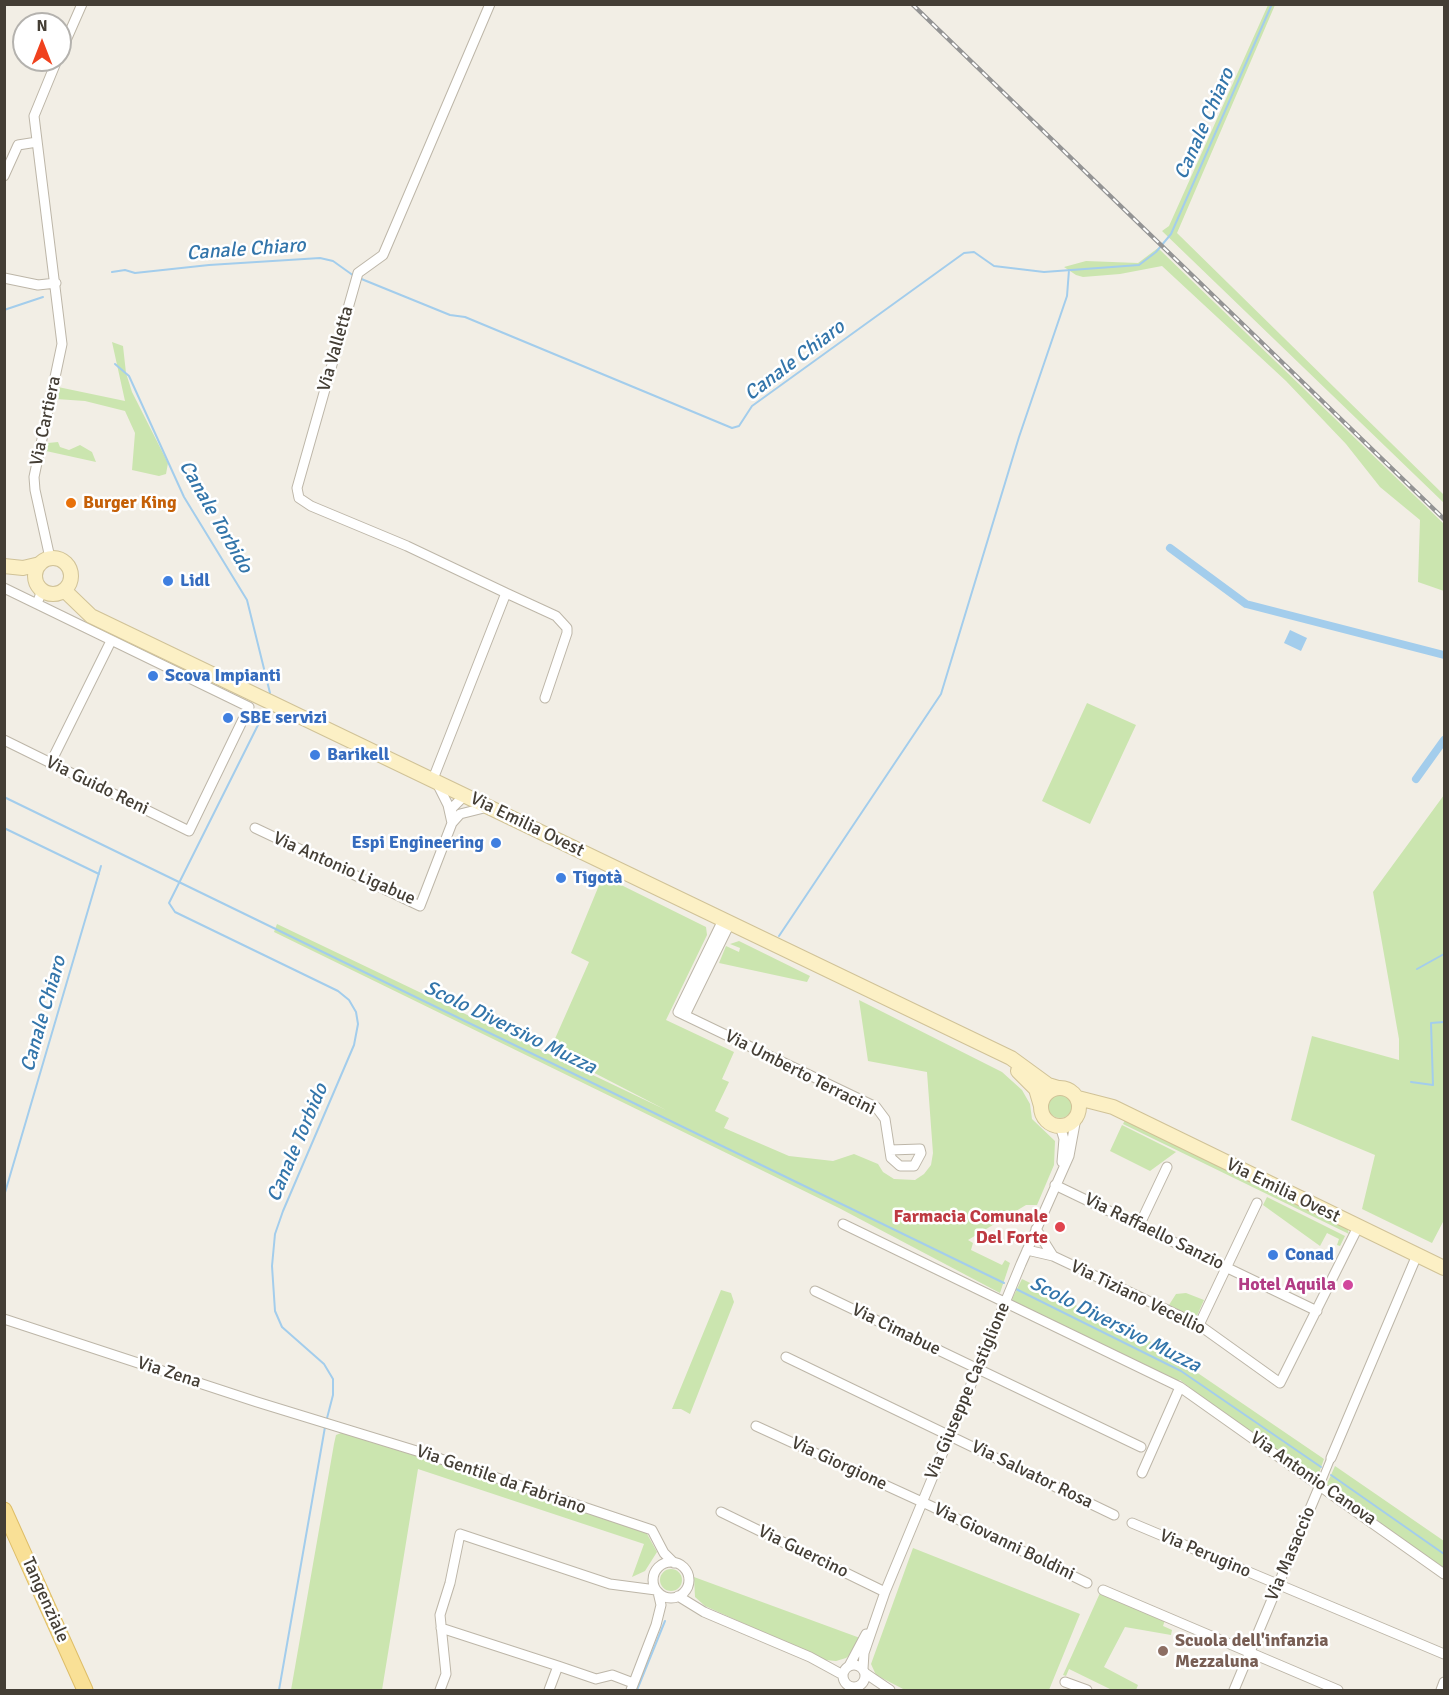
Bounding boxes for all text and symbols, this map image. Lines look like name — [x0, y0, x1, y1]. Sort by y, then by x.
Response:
north arrow — [12, 12, 72, 72]
text: N — [36, 16, 48, 36]
water label: Canale Chiaro — [1170, 65, 1240, 183]
water label: Canale Chiaro — [186, 234, 306, 266]
street label: Via Valletta — [313, 304, 359, 394]
water label: Canale Chiaro — [740, 316, 850, 406]
street label: Via Cartiera — [26, 374, 66, 468]
water label: Canale Torbido — [173, 456, 257, 578]
place label: Burger King — [83, 492, 177, 514]
marker: Burger King — [64, 496, 78, 510]
place label: Lidl — [180, 570, 210, 592]
marker: Lidl — [161, 574, 175, 588]
place label: Scova Impianti — [165, 665, 281, 687]
marker: Scova Impianti — [146, 669, 160, 683]
place label: SBE servizi — [240, 707, 327, 729]
marker: SBE servizi — [221, 711, 235, 725]
place label: Barikell — [327, 744, 389, 766]
marker: Barikell — [308, 748, 322, 762]
street label: Via Guido Reni — [42, 752, 152, 820]
street label: Via Emilia Ovest — [467, 788, 587, 862]
street label: Via Antonio Ligabue — [269, 828, 419, 910]
place label: Espi Engineering — [351, 832, 484, 854]
marker: Espi Engineering — [489, 836, 503, 850]
place label: Tigotà — [573, 867, 623, 889]
marker: Tigotà — [554, 871, 568, 885]
water label: Canale Chiaro — [16, 953, 72, 1075]
water label: Scolo Diversivo Muzza — [420, 976, 600, 1080]
street label: Via Umberto Terracini — [721, 1026, 879, 1120]
water label: Canale Torbido — [262, 1080, 334, 1206]
street label: Via Emilia Ovest — [1223, 1154, 1343, 1228]
street label: Via Raffaello Sanzio — [1081, 1189, 1227, 1275]
place label: Farmacia Comunale Del Forte — [894, 1206, 1048, 1248]
marker: Farmacia Comunale Del Forte — [1053, 1220, 1067, 1234]
place label: Conad — [1285, 1244, 1334, 1266]
marker: Conad — [1266, 1248, 1280, 1262]
street label: Via Tiziano Vecellio — [1067, 1256, 1209, 1340]
water label: Scolo Diversivo Muzza — [1026, 1272, 1204, 1378]
place label: Hotel Aquila — [1238, 1274, 1336, 1296]
marker: Hotel Aquila — [1341, 1278, 1355, 1292]
street label: Via Cimabue — [848, 1299, 944, 1361]
street label: Via Giuseppe Castiglione — [921, 1299, 1015, 1483]
street label: Via Zena — [134, 1353, 204, 1393]
street label: Via Antonio Canova — [1246, 1427, 1380, 1531]
street label: Via Giorgione — [788, 1432, 890, 1496]
street label: Via Salvator Rosa — [968, 1436, 1096, 1514]
street label: Via Gentile da Fabriano — [413, 1441, 589, 1519]
street label: Via Giovanni Boldini — [930, 1498, 1078, 1586]
street label: Via Masaccio — [1261, 1504, 1321, 1604]
street label: Via Guercino — [754, 1521, 852, 1583]
street label: Via Perugino — [1156, 1525, 1254, 1583]
street label: Tangenziale — [17, 1554, 73, 1646]
place label: Scuola dell'infanzia Mezzaluna — [1175, 1630, 1329, 1672]
marker: Scuola dell'infanzia Mezzaluna — [1156, 1644, 1170, 1658]

